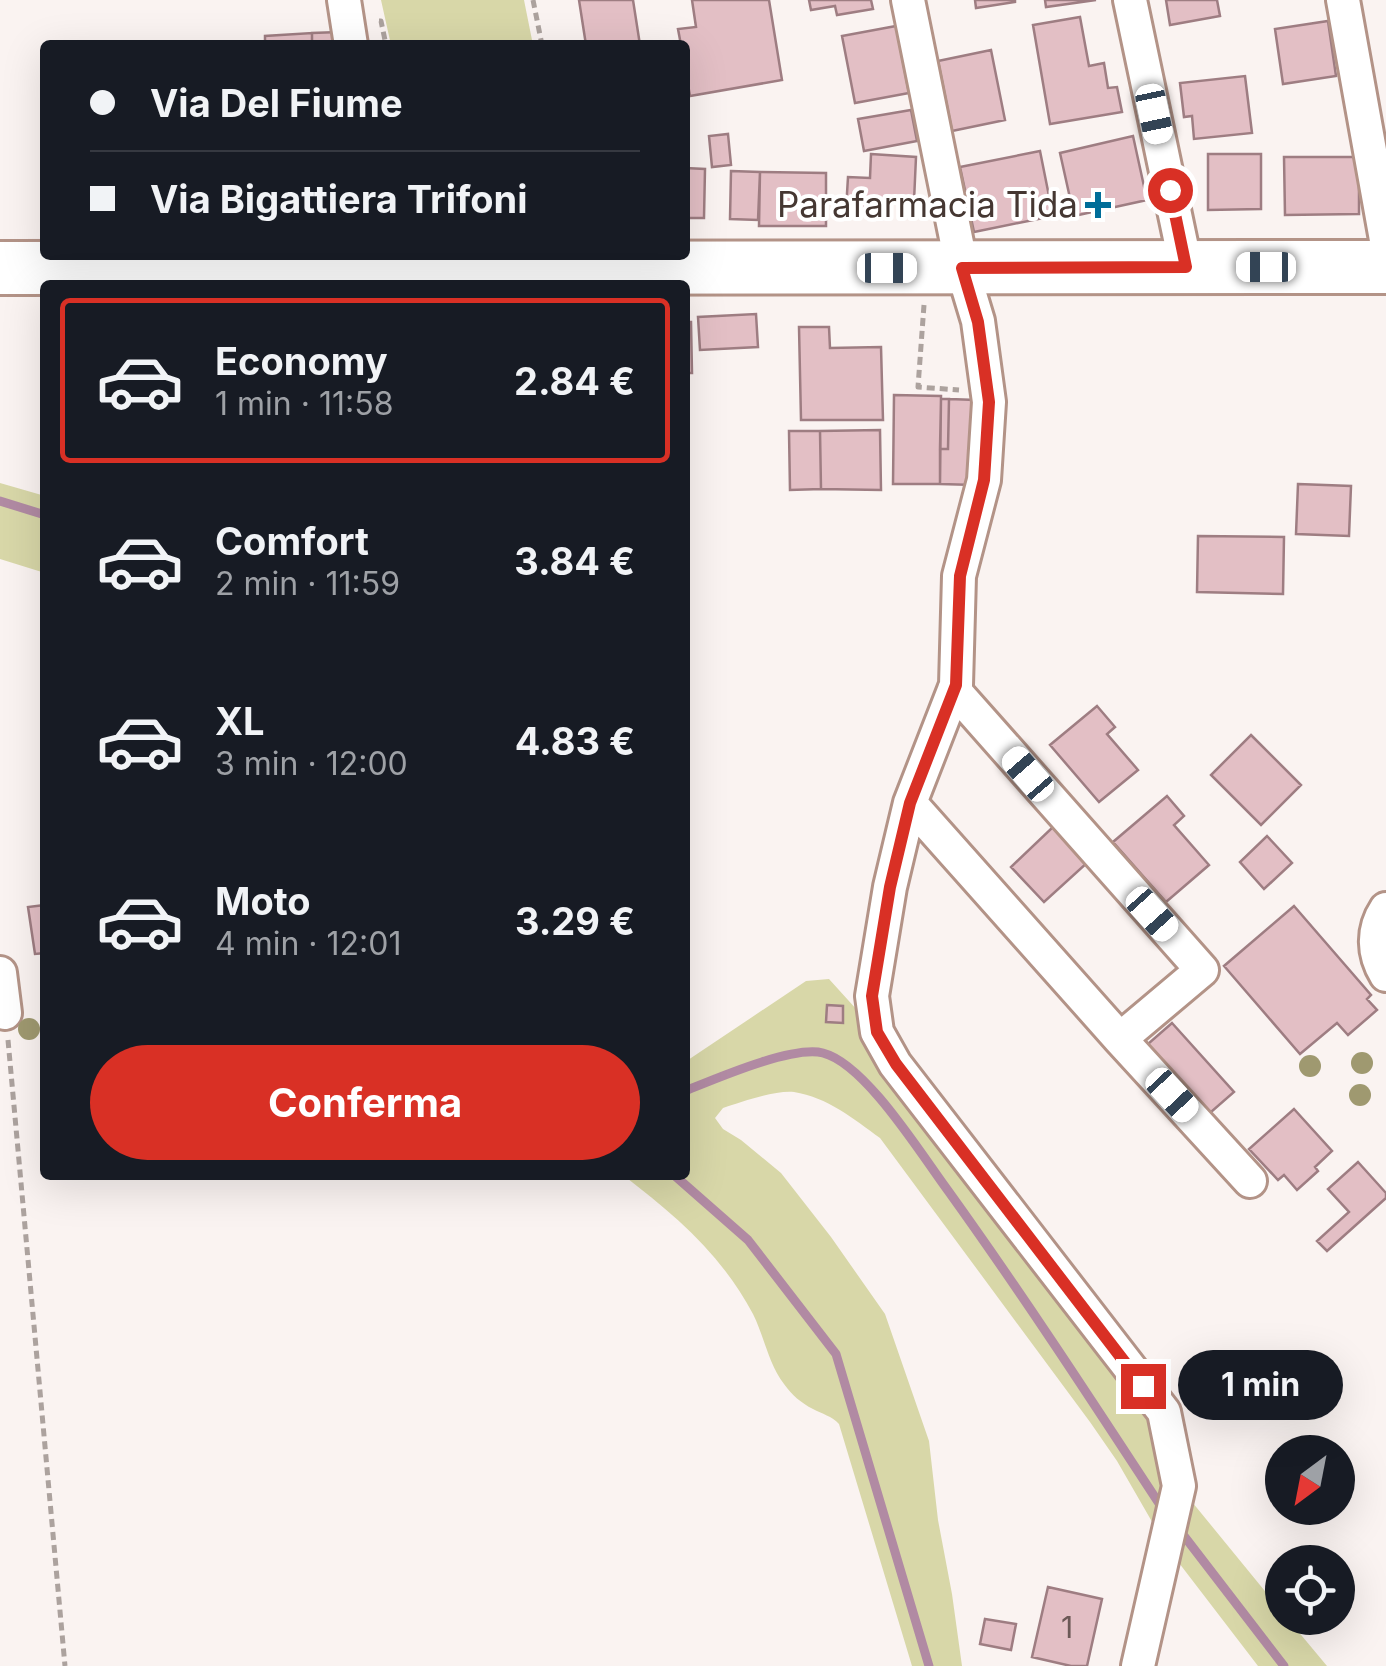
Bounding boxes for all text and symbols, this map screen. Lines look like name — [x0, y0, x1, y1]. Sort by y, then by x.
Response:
text: Via Del Fiume — [150, 80, 403, 126]
car — [1133, 82, 1175, 146]
route start — [1148, 168, 1193, 213]
text: Via Bigattiera Trifoni — [150, 176, 528, 222]
place label: Parafarmacia Tida — [777, 183, 1078, 225]
marker: Parafarmacia Tida — [1087, 194, 1109, 216]
car — [1236, 252, 1296, 282]
car — [857, 253, 917, 283]
icon: car — [95, 336, 185, 426]
text: Economy — [215, 338, 388, 384]
text: 2.84 € — [514, 358, 635, 404]
text: 1 min · 11:58 — [215, 384, 393, 423]
icon: car — [95, 516, 185, 606]
text: Comfort — [215, 518, 369, 564]
text: 3.84 € — [514, 538, 635, 584]
text: 2 min · 11:59 — [215, 564, 400, 603]
icon: car — [95, 696, 185, 786]
text: XL — [215, 698, 265, 744]
text: 4.83 € — [515, 718, 635, 764]
car — [997, 742, 1059, 806]
text: 3 min · 12:00 — [215, 744, 408, 783]
icon: car — [95, 876, 185, 966]
text: Moto — [215, 878, 311, 924]
car — [1121, 882, 1183, 946]
text: 3.29 € — [515, 898, 635, 944]
text: 4 min · 12:01 — [215, 924, 402, 963]
button: Conferma — [90, 1045, 640, 1160]
car — [1141, 1063, 1203, 1127]
callout: 1 min — [1178, 1351, 1343, 1421]
route end — [1121, 1364, 1166, 1409]
text: 1 min — [1221, 1365, 1300, 1404]
north arrow — [1265, 1435, 1355, 1525]
map controls — [1265, 1435, 1355, 1635]
button: locate — [1265, 1545, 1355, 1635]
house number: 1 — [1061, 1609, 1073, 1645]

